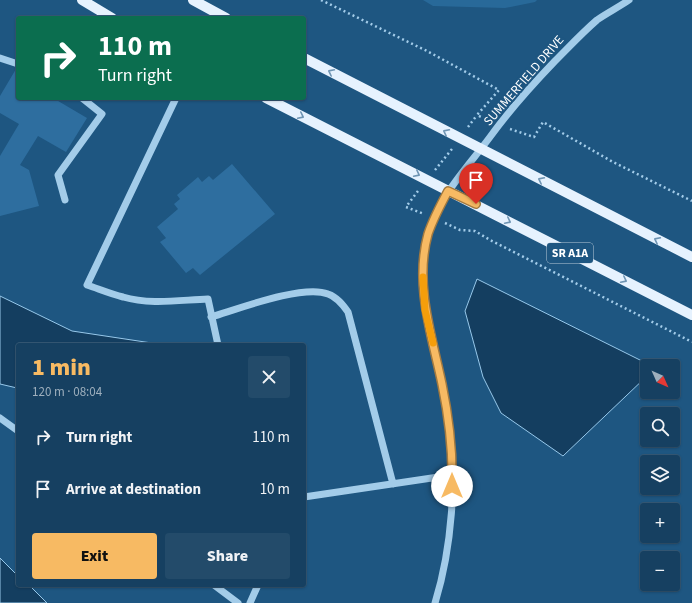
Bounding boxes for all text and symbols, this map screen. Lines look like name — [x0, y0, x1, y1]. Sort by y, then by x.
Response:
text: 110 m — [98, 26, 172, 66]
street label: SUMMERFIELD DRIVE — [479, 31, 568, 130]
icon: right — [32, 32, 84, 84]
text: Turn right — [98, 63, 172, 88]
one-way arrow — [327, 69, 335, 77]
one-way arrow — [297, 111, 304, 118]
one-way arrow — [443, 129, 450, 136]
pin — [459, 163, 493, 204]
one-way arrow — [413, 169, 421, 177]
icon: arrive — [465, 169, 487, 191]
one-way arrow — [538, 178, 546, 185]
one-way arrow — [504, 216, 511, 224]
one-way arrow — [654, 237, 661, 244]
road number: SR A1A — [547, 243, 593, 263]
one-way arrow — [620, 276, 627, 283]
text: 1 min — [32, 350, 91, 385]
button: close — [248, 356, 290, 398]
north arrow — [640, 359, 680, 399]
map controls — [640, 359, 680, 591]
text: 120 m · 08:04 — [32, 383, 102, 401]
button: search — [640, 407, 680, 447]
icon: right — [32, 426, 54, 448]
text: Turn right — [66, 427, 132, 448]
text: 110 m — [252, 427, 290, 448]
button: layers — [640, 455, 680, 495]
position arrow — [431, 465, 473, 507]
icon: arrive — [32, 478, 54, 500]
text: Arrive at destination — [66, 479, 201, 500]
text: 10 m — [260, 479, 290, 500]
button: + — [640, 503, 680, 543]
button: Exit — [32, 533, 157, 579]
button: Share — [165, 533, 290, 579]
button: − — [640, 551, 680, 591]

